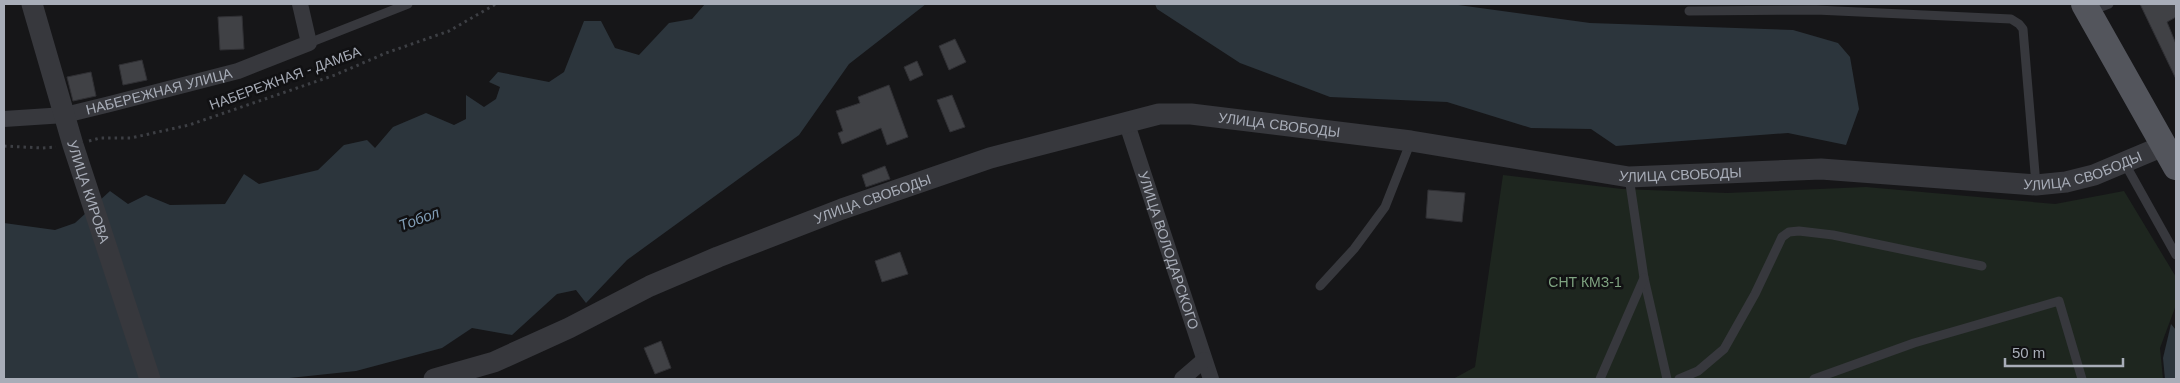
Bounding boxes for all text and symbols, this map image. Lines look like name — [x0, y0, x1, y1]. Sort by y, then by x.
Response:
street label: НАБЕРЕЖНАЯ - ДАМБА — [207, 43, 364, 113]
street label: НАБЕРЕЖНАЯ УЛИЦА — [84, 65, 234, 118]
street label: УЛИЦА СВОБОДЫ — [1217, 109, 1341, 140]
street label: УЛИЦА КИРОВА — [64, 138, 113, 246]
street label: УЛИЦА СВОБОДЫ — [2023, 148, 2144, 193]
street label: УЛИЦА СВОБОДЫ — [1618, 164, 1742, 185]
street label: УЛИЦА ВОЛОДАРСКОГО — [1135, 169, 1202, 331]
street label: УЛИЦА СВОБОДЫ — [812, 171, 933, 227]
water label: Тобол — [396, 203, 442, 234]
park label: СНТ КМЗ-1 — [1548, 274, 1622, 290]
scale bar — [2005, 336, 2122, 368]
text: 50 m — [2012, 344, 2045, 361]

